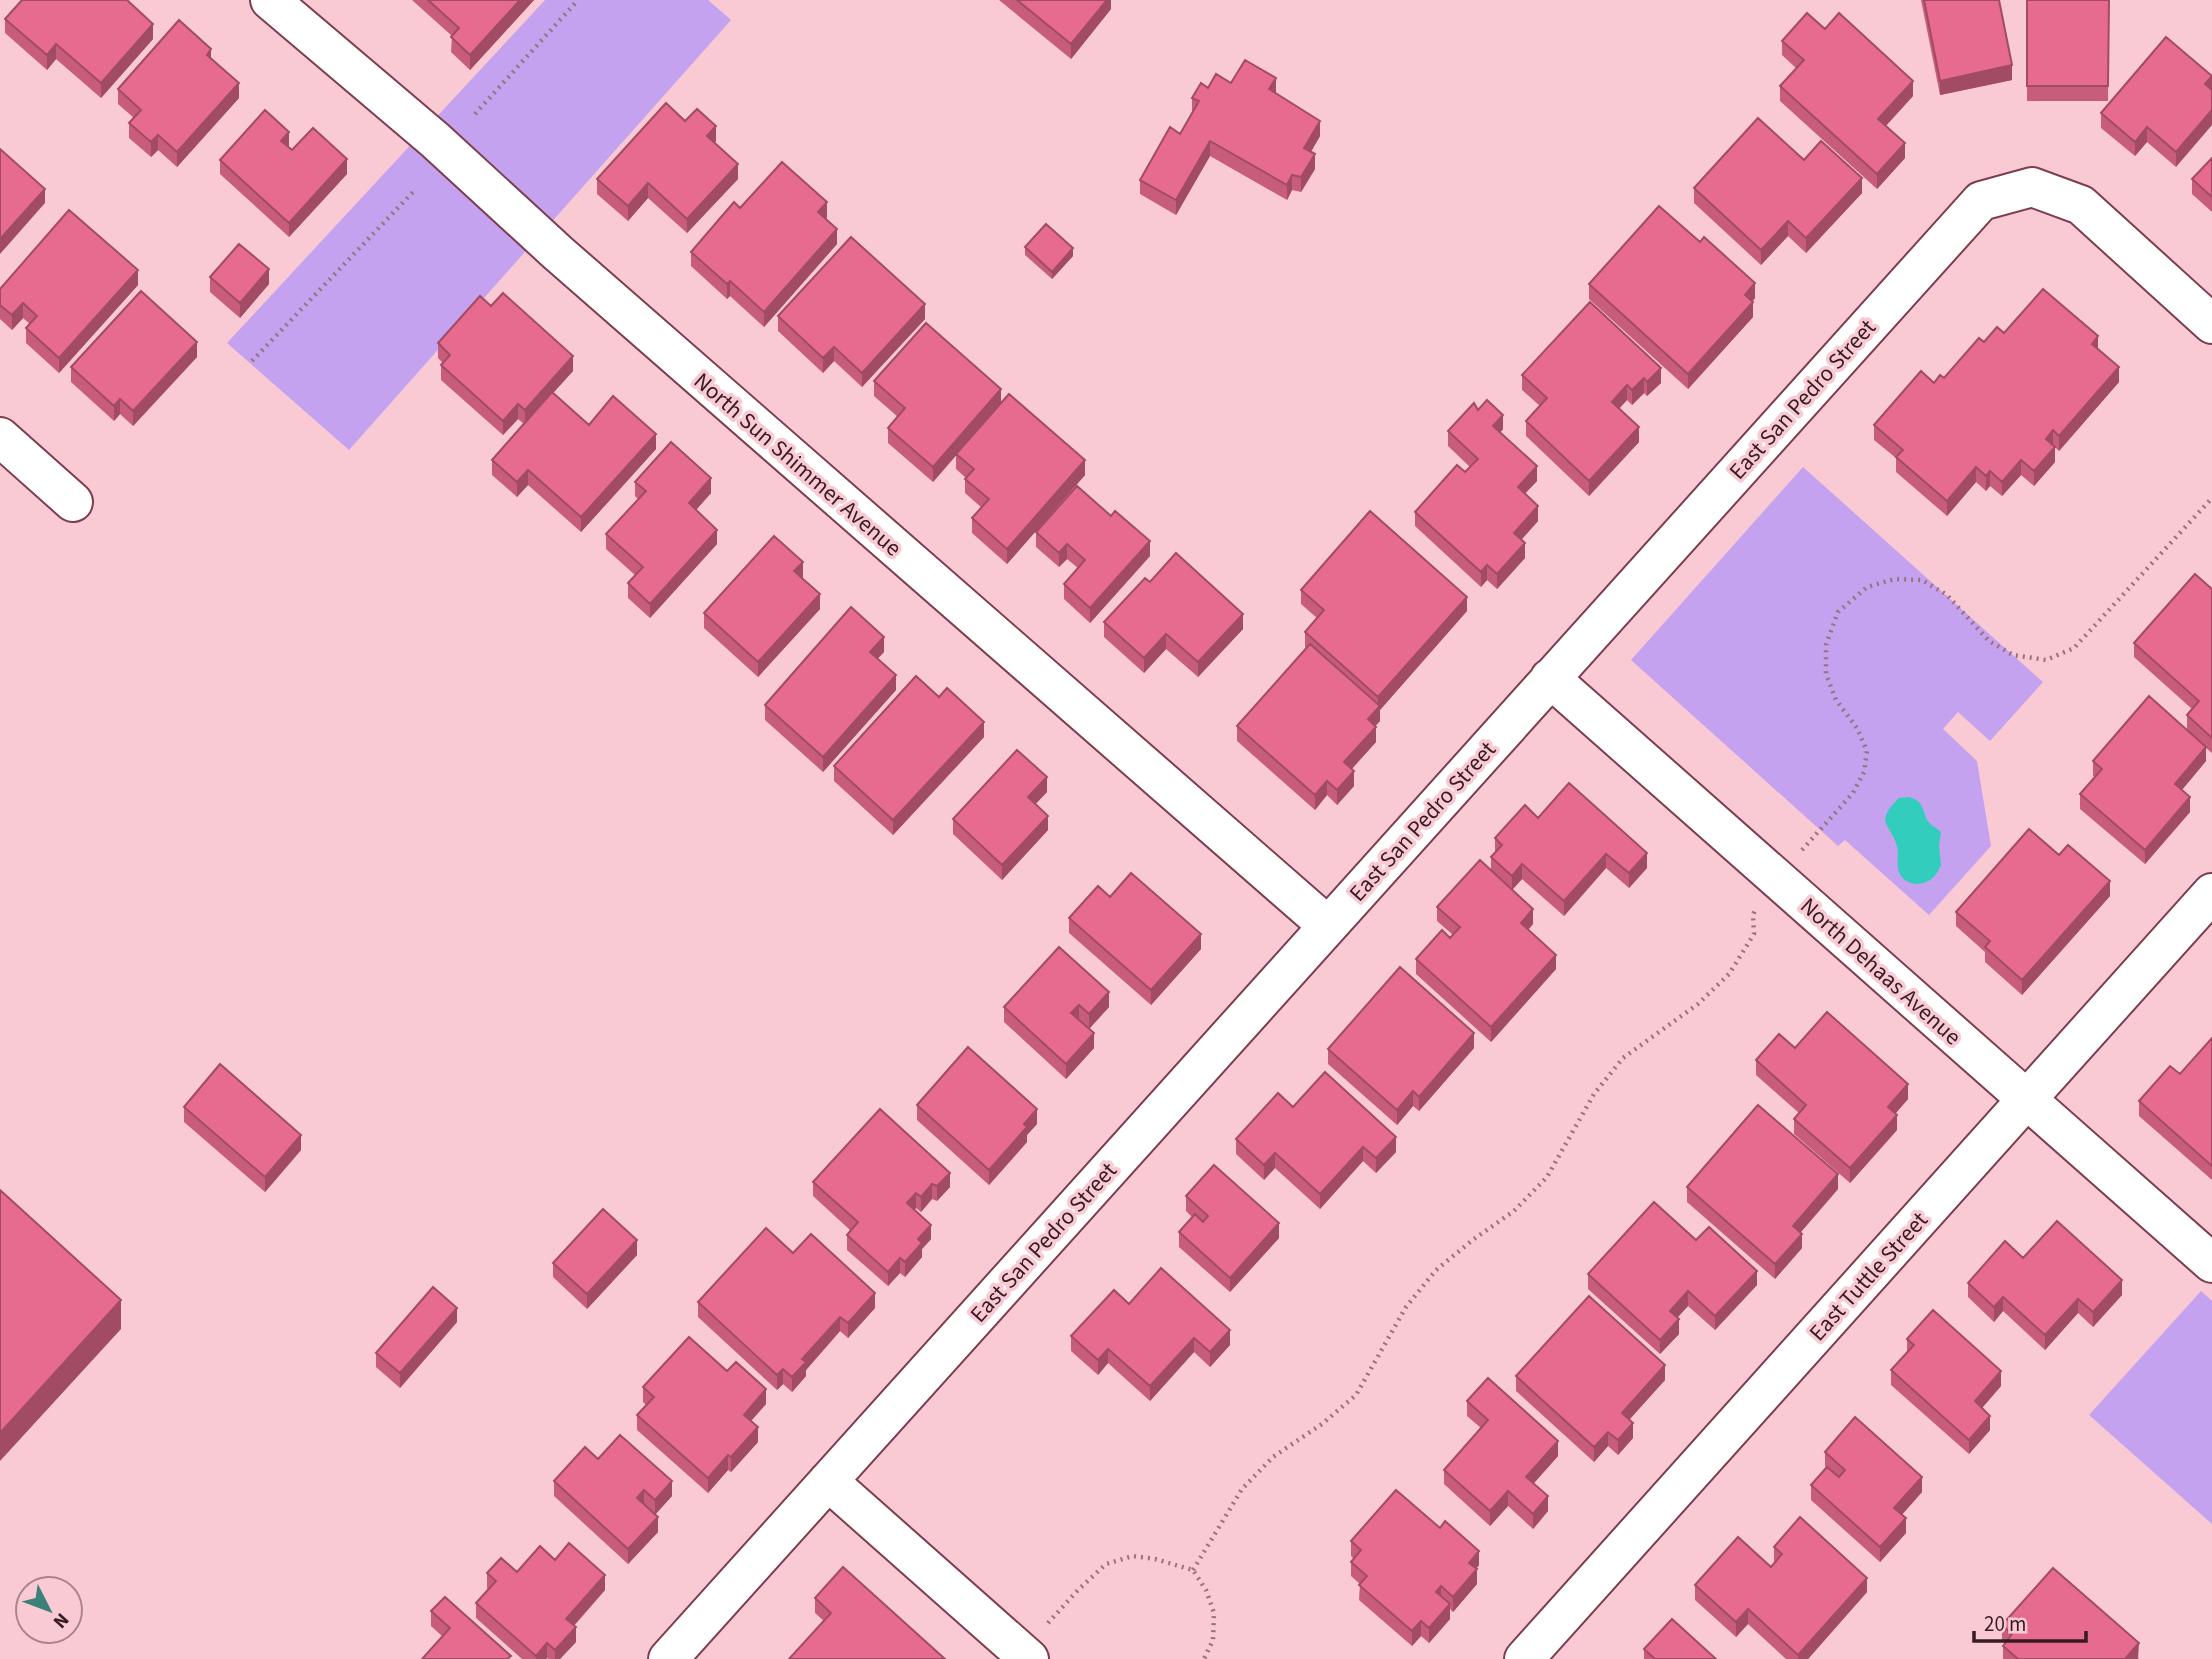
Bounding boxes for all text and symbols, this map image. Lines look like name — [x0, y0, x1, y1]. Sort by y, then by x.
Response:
street label: East San Pedro Street — [1721, 312, 1884, 487]
street label: North Sun Shimmer Avenue — [687, 365, 909, 564]
street label: East San Pedro Street — [1341, 734, 1504, 909]
street label: North Dehaas Avenue — [1793, 890, 1968, 1053]
street label: East San Pedro Street — [962, 1155, 1125, 1330]
street label: East Tuttle Street — [1801, 1204, 1936, 1348]
north arrow — [14, 1575, 84, 1645]
scale bar — [1974, 1600, 2086, 1644]
text: N — [46, 1607, 75, 1634]
text: 20 m — [1984, 1609, 2026, 1639]

